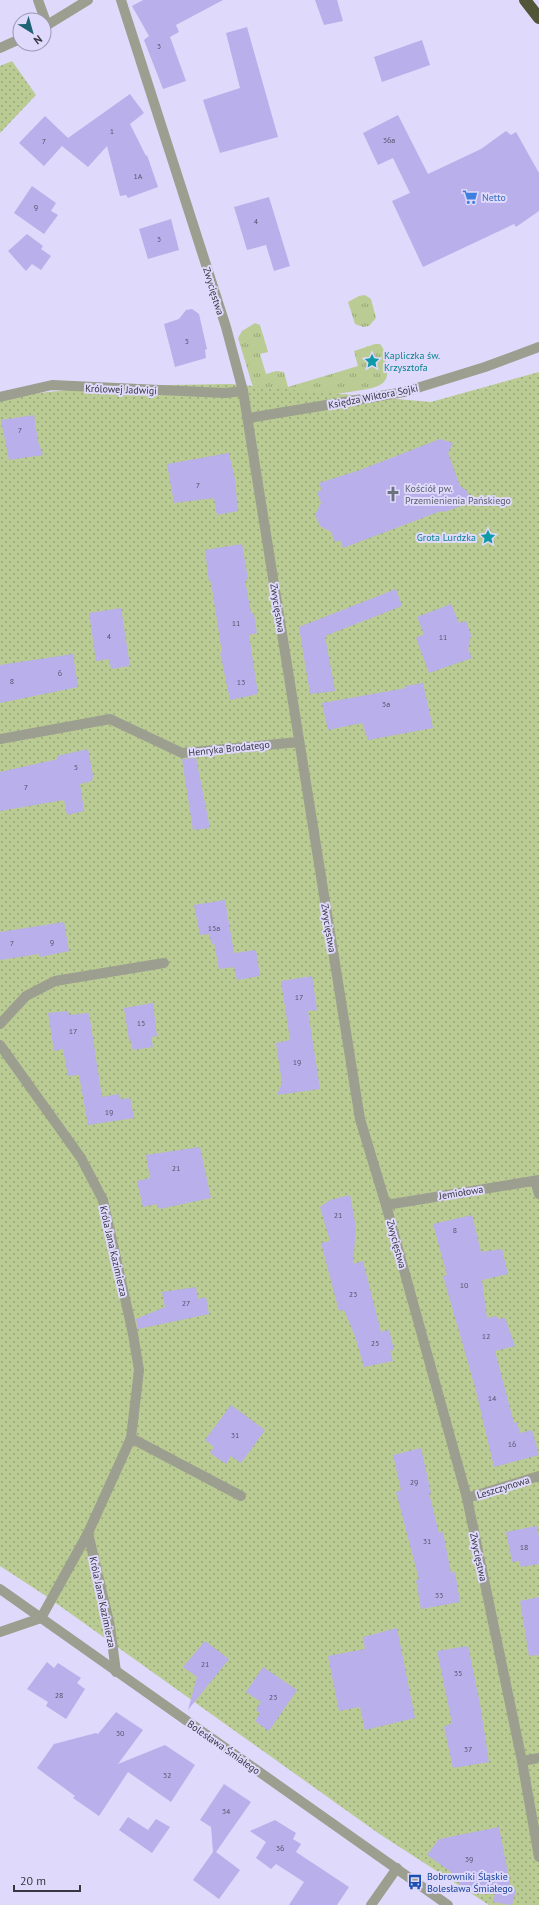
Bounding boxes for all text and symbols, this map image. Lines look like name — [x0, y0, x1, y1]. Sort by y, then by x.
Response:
north arrow — [12, 12, 52, 52]
text: N — [31, 32, 45, 48]
house number: 3 — [157, 41, 161, 51]
house number: 1 — [110, 126, 114, 136]
house number: 36a — [383, 135, 395, 145]
house number: 7 — [42, 136, 46, 146]
house number: 1A — [133, 171, 143, 181]
supermarket icon: Netto — [461, 188, 479, 206]
place label: Netto — [482, 191, 506, 204]
house number: 9 — [34, 202, 38, 212]
house number: 4 — [254, 216, 259, 226]
house number: 3 — [157, 234, 161, 244]
street label: Zwycięstwa — [200, 266, 227, 317]
house number: 5 — [185, 336, 189, 346]
place label: Kapliczka św. Krzysztofa — [384, 349, 440, 374]
place icon: Kapliczka św. Krzysztofa — [363, 352, 381, 370]
street label: Księdza Wiktora Sojki — [327, 381, 419, 412]
street label: Królowej Jadwigi — [85, 382, 157, 397]
house number: 7 — [18, 425, 22, 435]
house number: 7 — [196, 480, 200, 490]
place label: Kościół pw. Przemienienia Pańskiego — [405, 482, 511, 507]
church icon: Kościół pw. Przemienienia Pańskiego — [384, 485, 402, 503]
place icon: Grota Lurdzka — [479, 528, 497, 546]
place label: Grota Lurdzka — [417, 531, 476, 544]
street label: Zwycięstwa — [267, 583, 288, 633]
house number: 11 — [232, 618, 240, 628]
house number: 4 — [107, 631, 112, 641]
house number: 11 — [439, 632, 447, 642]
house number: 6 — [58, 668, 62, 678]
house number: 8 — [10, 676, 14, 686]
house number: 13 — [237, 677, 245, 687]
house number: 3a — [382, 699, 390, 709]
street label: Henryka Brodatego — [188, 738, 270, 759]
house number: 5 — [74, 762, 78, 772]
house number: 7 — [24, 782, 28, 792]
street label: Zwycięstwa — [318, 903, 339, 953]
house number: 15a — [208, 923, 220, 933]
house number: 9 — [50, 937, 54, 947]
house number: 7 — [10, 938, 14, 948]
house number: 17 — [295, 992, 303, 1002]
house number: 15 — [137, 1018, 145, 1028]
house number: 17 — [69, 1026, 77, 1036]
house number: 19 — [293, 1057, 301, 1067]
house number: 19 — [105, 1107, 113, 1117]
house number: 21 — [172, 1163, 180, 1173]
street label: Jemiołowa — [437, 1183, 484, 1203]
street label: Króla Jana Kazimierza — [97, 1204, 130, 1298]
house number: 21 — [334, 1210, 342, 1220]
street label: Zwycięstwa — [384, 1219, 409, 1270]
house number: 8 — [453, 1225, 457, 1235]
house number: 10 — [460, 1280, 469, 1290]
house number: 23 — [349, 1289, 357, 1299]
house number: 27 — [182, 1298, 190, 1308]
house number: 12 — [482, 1331, 490, 1341]
house number: 25 — [371, 1338, 379, 1348]
house number: 14 — [488, 1393, 497, 1403]
house number: 31 — [231, 1430, 239, 1440]
house number: 16 — [508, 1439, 516, 1449]
street label: Leszczynowa — [475, 1473, 531, 1502]
house number: 29 — [410, 1477, 418, 1487]
street label: Zwycięstwa — [467, 1532, 490, 1583]
house number: 31 — [423, 1536, 431, 1546]
house number: 18 — [520, 1542, 528, 1552]
street label: Króla Jana Kazimierza — [87, 1555, 119, 1649]
house number: 33 — [435, 1590, 443, 1600]
house number: 21 — [201, 1659, 209, 1669]
house number: 35 — [454, 1668, 462, 1678]
house number: 28 — [55, 1690, 63, 1700]
house number: 23 — [269, 1692, 277, 1702]
street label: Bolesława Śmiałego — [185, 1717, 263, 1777]
house number: 30 — [116, 1728, 125, 1738]
house number: 37 — [464, 1744, 472, 1754]
house number: 32 — [163, 1770, 171, 1780]
house number: 34 — [222, 1806, 231, 1816]
house number: 36 — [276, 1843, 284, 1853]
house number: 39 — [465, 1854, 473, 1864]
scale bar — [14, 1867, 80, 1893]
place label: Bobrowniki Śląskie Bolesława Śmiałego — [427, 1870, 513, 1895]
text: 20 m — [20, 1873, 46, 1888]
bus stop icon: Bobrowniki Śląskie Bolesława Śmiałego — [406, 1873, 424, 1891]

